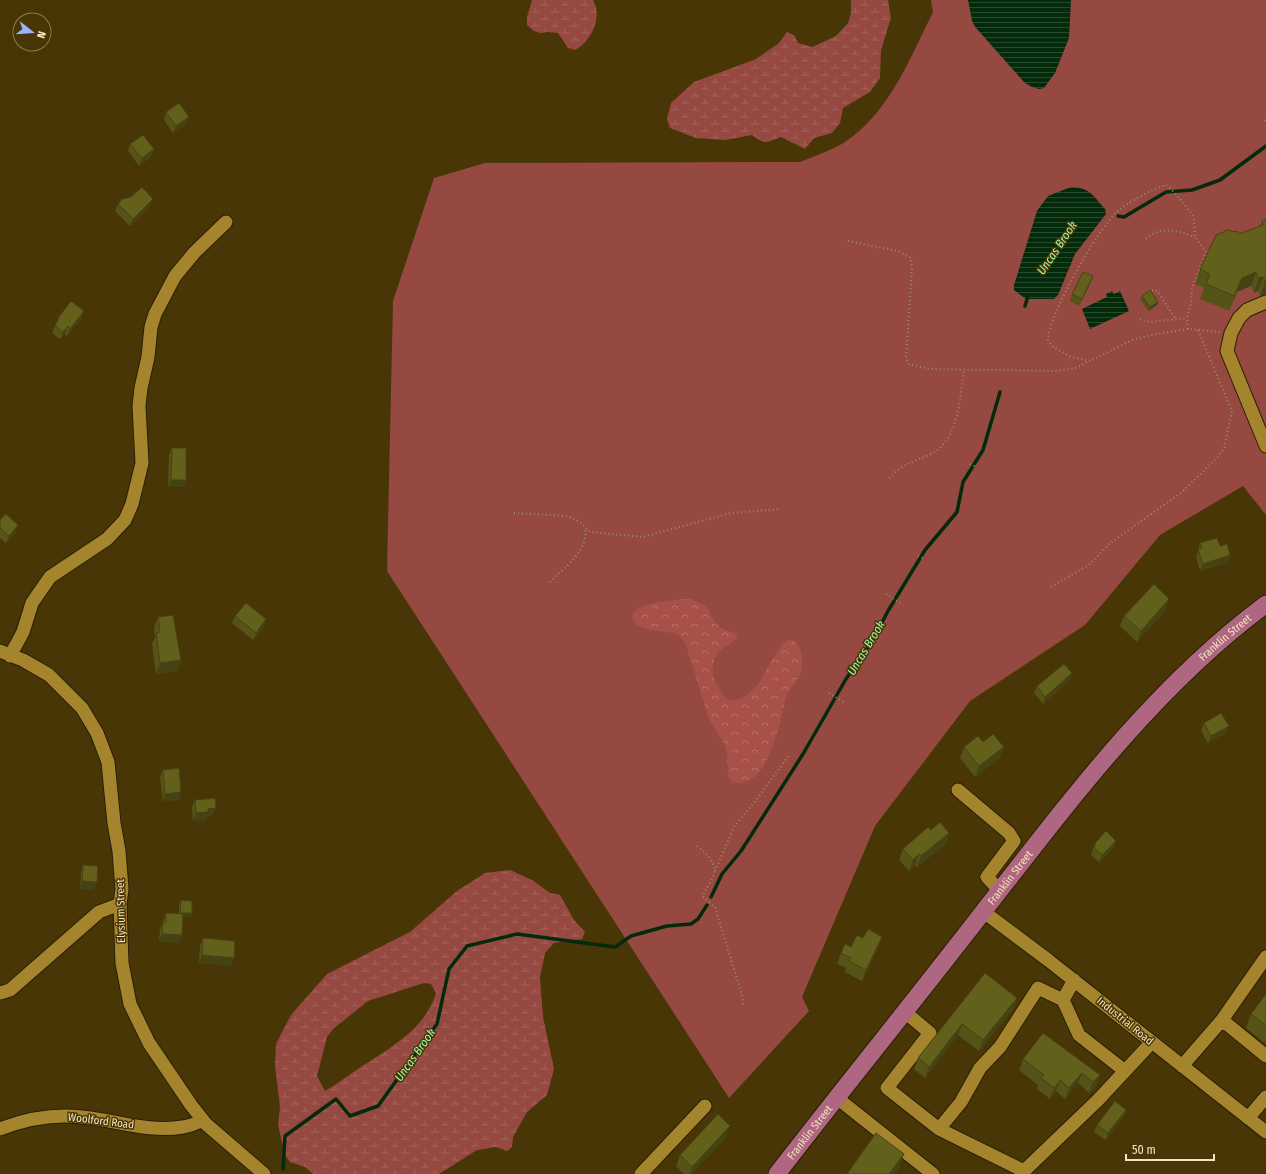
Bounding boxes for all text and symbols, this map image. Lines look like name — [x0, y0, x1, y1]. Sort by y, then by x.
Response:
north arrow — [12, 12, 52, 52]
text: N — [34, 30, 48, 40]
water label: Uncas Brook — [1034, 219, 1080, 277]
street label: Franklin Street — [1196, 611, 1254, 664]
water label: Uncas Brook — [844, 618, 888, 678]
street label: Franklin Street — [985, 847, 1035, 907]
street label: Elysium Street — [114, 878, 128, 943]
street label: Industrial Road — [1094, 994, 1156, 1048]
water label: Uncas Brook — [392, 1026, 438, 1084]
street label: Franklin Street — [784, 1102, 835, 1162]
street label: Woolford Road — [67, 1110, 135, 1132]
scale bar — [1126, 1136, 1214, 1162]
text: 50 m — [1132, 1143, 1156, 1157]

